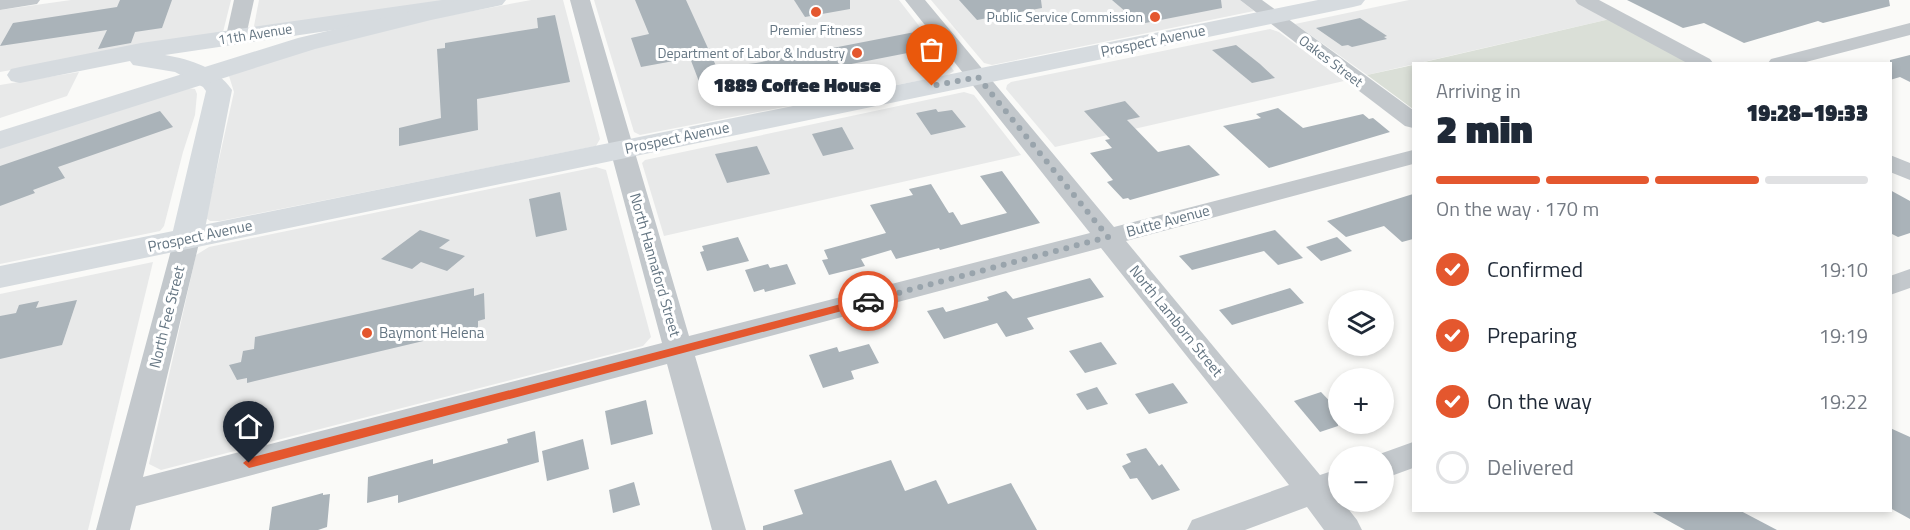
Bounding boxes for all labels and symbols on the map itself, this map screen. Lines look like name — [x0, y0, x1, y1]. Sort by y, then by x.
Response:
marker: Premier Fitness — [809, 5, 823, 19]
place label: Public Service Commission — [987, 6, 1143, 27]
marker: Public Service Commission — [1148, 10, 1162, 24]
street label: 11th Avenue — [216, 17, 294, 50]
street label: Prospect Avenue — [1098, 18, 1207, 63]
place label: Premier Fitness — [770, 19, 862, 40]
pin — [906, 24, 957, 86]
street label: Oakes Street — [1295, 29, 1368, 92]
place label: Department of Labor & Industry — [657, 42, 845, 63]
marker: Department of Labor & Industry — [850, 46, 864, 60]
callout: 1889 Coffee House — [698, 65, 896, 107]
street label: Prospect Avenue — [622, 115, 731, 160]
street label: North Hannaford Street — [624, 190, 687, 340]
street label: Butte Avenue — [1124, 198, 1212, 243]
street label: Prospect Avenue — [145, 213, 254, 258]
street label: North Lamborn Street — [1124, 260, 1229, 382]
street label: North Fee Street — [143, 263, 190, 370]
courier — [838, 271, 898, 331]
place label: Baymont Helena — [379, 321, 485, 344]
marker: Baymont Helena — [360, 326, 374, 340]
pin — [223, 401, 274, 463]

